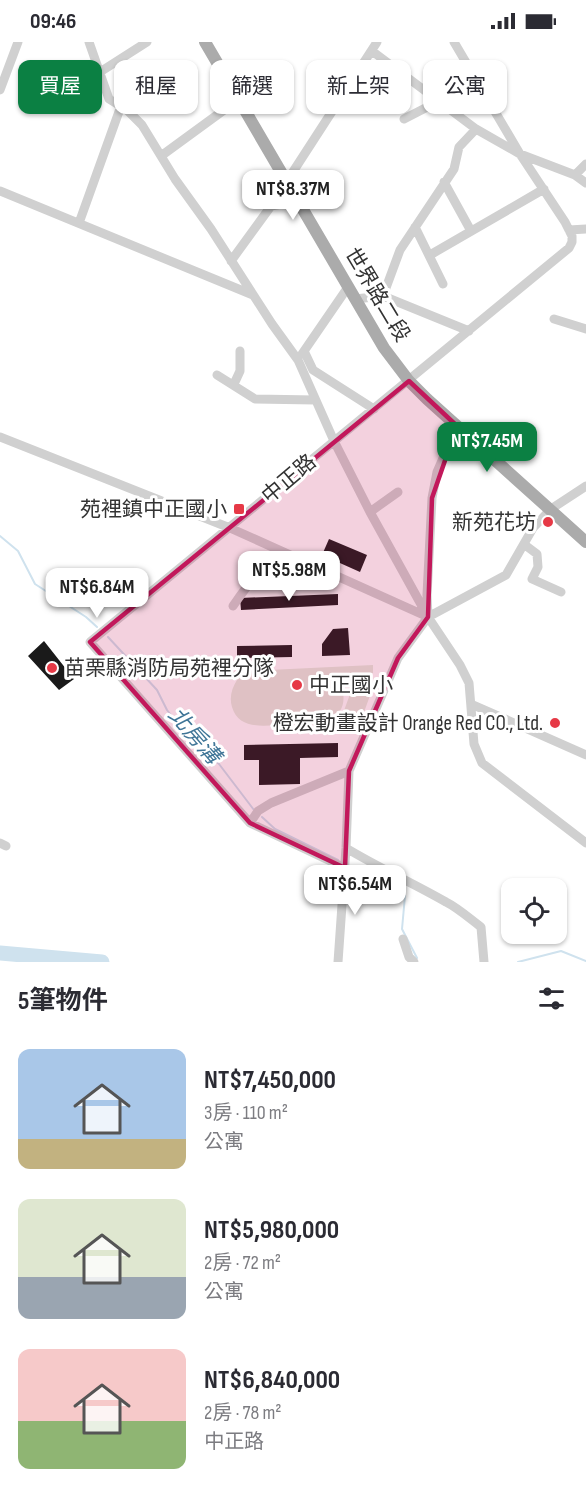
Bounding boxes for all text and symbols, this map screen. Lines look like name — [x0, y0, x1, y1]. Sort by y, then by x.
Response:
text: 09:46 — [30, 8, 76, 35]
chip: 買屋 — [18, 60, 102, 114]
chip: 租屋 — [114, 60, 198, 114]
chip: 篩選 — [210, 60, 294, 114]
chip: 新上架 — [306, 60, 411, 114]
chip: 公寓 — [423, 60, 507, 114]
pin: NT$8.37M — [231, 170, 355, 221]
text: NT$8.37M — [256, 177, 330, 201]
street label: 世界路二段 — [339, 244, 415, 346]
pin: NT$7.45M — [425, 422, 549, 473]
text: NT$7.45M — [451, 429, 523, 453]
street label: 中正路 — [257, 449, 321, 509]
place label: 苑裡鎮中正國小 — [80, 497, 227, 522]
marker: 苑裡鎮中正國小 — [232, 502, 246, 516]
place label: 新苑花坊 — [452, 510, 536, 535]
marker: 新苑花坊 — [541, 515, 555, 529]
pin: NT$5.98M — [227, 551, 351, 602]
text: NT$5.98M — [252, 558, 326, 582]
pin: NT$6.84M — [35, 568, 159, 619]
text: NT$6.84M — [60, 575, 134, 599]
place label: 苗栗縣消防局苑裡分隊 — [64, 656, 274, 681]
marker: 苗栗縣消防局苑裡分隊 — [45, 661, 59, 675]
place label: 中正國小 — [309, 673, 393, 698]
marker: 中正國小 — [290, 678, 304, 692]
water label: 北房溝 — [162, 702, 228, 772]
place label: 橙宏動畫設計 Orange Red CO., Ltd. — [273, 711, 543, 736]
marker: 橙宏動畫設計 Orange Red CO., Ltd. — [548, 716, 562, 730]
pin: NT$6.54M — [293, 865, 417, 916]
text: NT$6.54M — [318, 872, 392, 896]
map controls — [501, 878, 567, 944]
button: locate — [501, 878, 567, 944]
icon: filters — [535, 982, 568, 1015]
text: 5筆物件 — [18, 986, 107, 1017]
text: NT$7,450,000 — [204, 1065, 336, 1096]
icon: home — [66, 1073, 138, 1145]
text: 3房 · 110 m² — [204, 1101, 288, 1125]
text: 公寓 — [204, 1130, 244, 1154]
text: NT$5,980,000 — [204, 1215, 339, 1246]
icon: home — [66, 1223, 138, 1295]
text: 2房 · 72 m² — [204, 1251, 281, 1275]
text: 公寓 — [204, 1280, 244, 1304]
text: NT$6,840,000 — [204, 1365, 340, 1396]
icon: home — [66, 1373, 138, 1445]
text: 2房 · 78 m² — [204, 1401, 282, 1425]
text: 中正路 — [204, 1430, 264, 1454]

